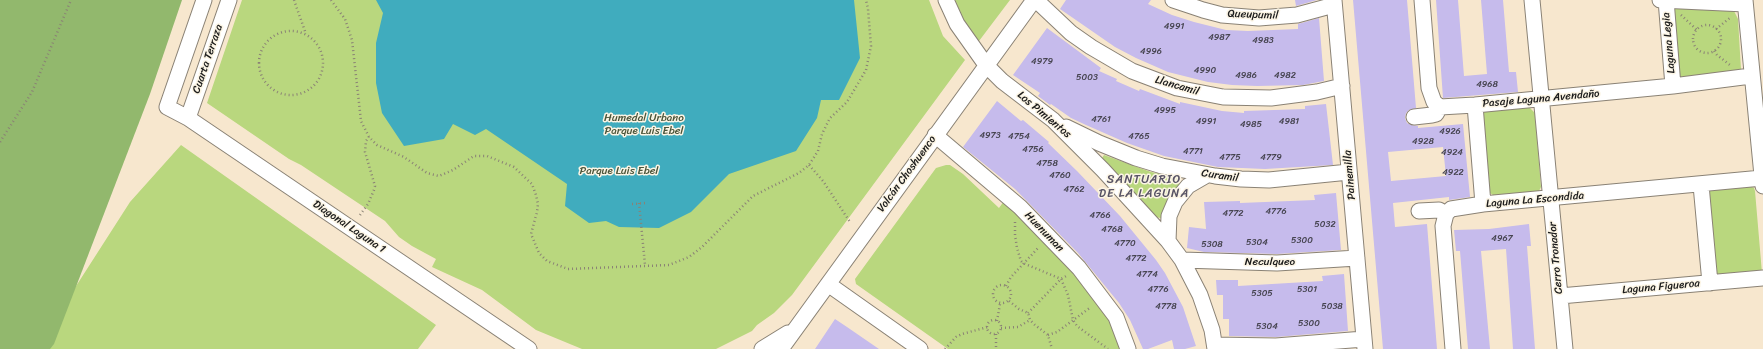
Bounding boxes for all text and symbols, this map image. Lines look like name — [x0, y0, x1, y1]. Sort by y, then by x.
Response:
street label: Queupumil — [1227, 8, 1279, 22]
street label: Laguna Legia — [1660, 12, 1678, 74]
house number: 4991 — [1164, 22, 1184, 32]
street label: Cuarta Terraza — [190, 23, 226, 95]
house number: 4987 — [1208, 33, 1230, 43]
house number: 4983 — [1252, 36, 1274, 46]
house number: 4996 — [1140, 47, 1162, 57]
house number: 4979 — [1031, 57, 1053, 67]
house number: 4990 — [1194, 66, 1216, 76]
house number: 4986 — [1235, 71, 1257, 81]
house number: 4982 — [1274, 71, 1296, 81]
house number: 5003 — [1076, 73, 1098, 83]
street label: Llancamil — [1153, 73, 1201, 99]
house number: 4968 — [1476, 80, 1498, 90]
street label: Pasaje Laguna Avendaño — [1482, 87, 1600, 111]
street label: Los Pimientos — [1014, 89, 1074, 141]
house number: 4995 — [1154, 106, 1176, 116]
park label: Humedal Urbano Parque Luis Ebel — [604, 111, 684, 137]
house number: 4761 — [1091, 115, 1111, 125]
house number: 4991 — [1196, 117, 1216, 127]
house number: 4981 — [1279, 117, 1299, 127]
house number: 4985 — [1240, 120, 1262, 130]
house number: 4926 — [1439, 127, 1461, 137]
house number: 4973 — [979, 131, 1001, 141]
house number: 4754 — [1008, 132, 1030, 142]
house number: 4765 — [1128, 132, 1150, 142]
street label: Volcán Choshuenco — [875, 133, 939, 215]
house number: 4928 — [1412, 137, 1434, 147]
house number: 4756 — [1022, 145, 1044, 155]
house number: 4771 — [1183, 147, 1203, 157]
house number: 4924 — [1441, 148, 1463, 158]
street label: Painemilla — [1341, 150, 1359, 200]
house number: 4775 — [1219, 153, 1241, 163]
house number: 4779 — [1260, 153, 1282, 163]
house number: 4758 — [1036, 159, 1058, 169]
park label: Parque Luis Ebel — [580, 164, 658, 178]
street label: Curamil — [1201, 167, 1239, 185]
house number: 4922 — [1442, 168, 1464, 178]
house number: 4760 — [1049, 171, 1071, 181]
district label: SANTUARIO DE LA LAGUNA — [1099, 173, 1189, 201]
house number: 4762 — [1063, 185, 1085, 195]
street label: Laguna La Escondida — [1486, 189, 1584, 211]
street label: Diagonal Laguna 1 — [310, 198, 388, 256]
house number: 4776 — [1265, 207, 1287, 217]
street label: Huenuman — [1022, 209, 1066, 255]
house number: 4772 — [1222, 209, 1244, 219]
house number: 4766 — [1090, 211, 1110, 221]
house number: 5032 — [1314, 220, 1336, 230]
street label: Cerro Tronador — [1546, 221, 1566, 295]
house number: 4768 — [1101, 225, 1123, 235]
house number: 4967 — [1491, 234, 1513, 244]
house number: 5300 — [1291, 236, 1313, 246]
house number: 5304 — [1246, 238, 1268, 248]
house number: 4770 — [1114, 239, 1136, 249]
house number: 5308 — [1201, 240, 1223, 250]
house number: 4772 — [1125, 254, 1147, 264]
street label: Neculqueo — [1245, 255, 1295, 269]
house number: 4774 — [1136, 270, 1158, 280]
street label: Laguna Figueroa — [1622, 277, 1700, 297]
house number: 4776 — [1147, 285, 1169, 295]
house number: 5301 — [1297, 285, 1317, 295]
house number: 5305 — [1251, 289, 1273, 299]
house number: 4778 — [1155, 302, 1177, 312]
house number: 5038 — [1321, 302, 1343, 312]
house number: 5300 — [1298, 319, 1320, 329]
house number: 5304 — [1256, 322, 1278, 332]

